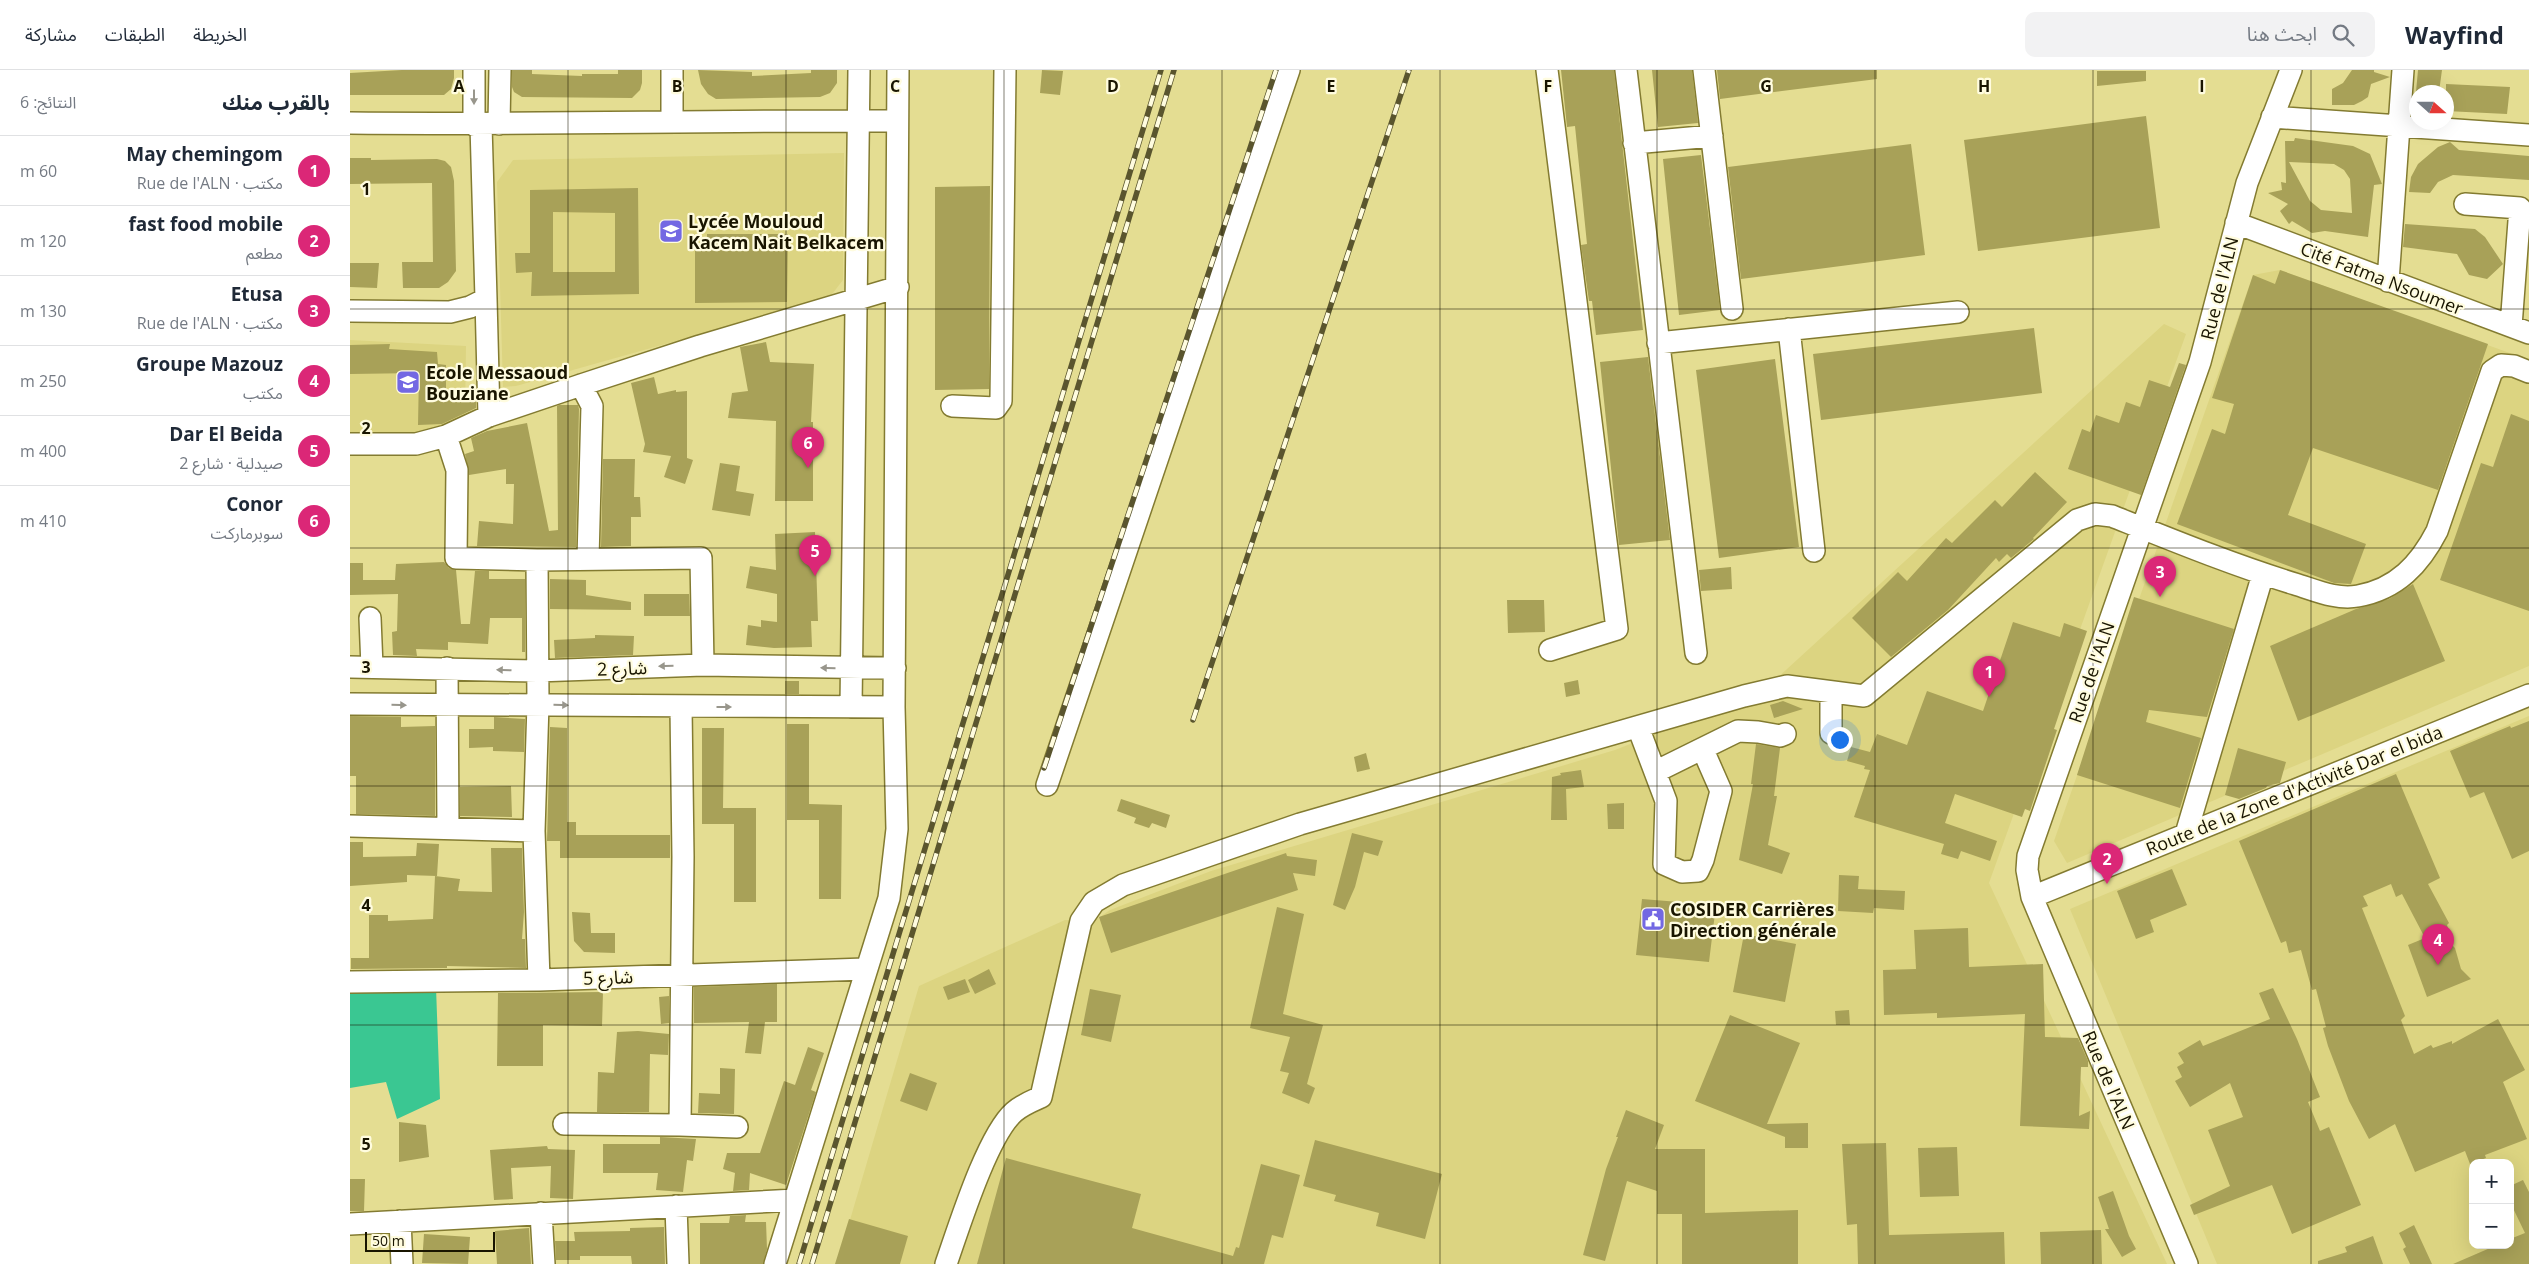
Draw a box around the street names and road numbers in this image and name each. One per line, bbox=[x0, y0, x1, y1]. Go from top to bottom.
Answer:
street label: Rue de l'ALN bbox=[2195, 234, 2243, 342]
street label: Cité Fatma Nsoumer bbox=[2297, 236, 2467, 320]
street label: Rue de l'ALN bbox=[2062, 618, 2120, 726]
street label: شارع 2 bbox=[597, 655, 648, 684]
street label: Route de la Zone d'Activité Dar el bida bbox=[2142, 719, 2446, 861]
street label: شارع 5 bbox=[583, 964, 634, 993]
street label: Rue de l'ALN bbox=[2077, 1027, 2141, 1133]

